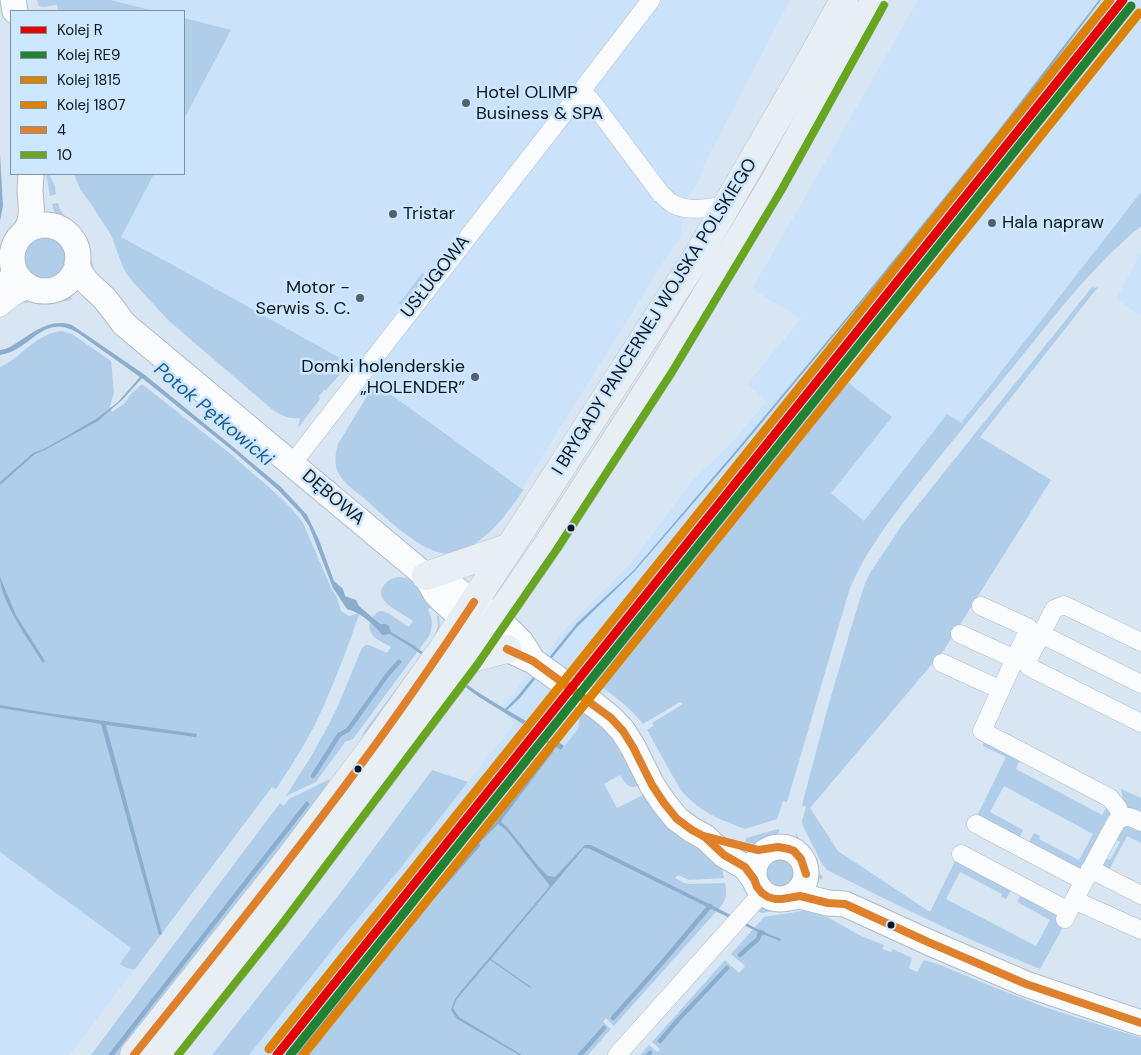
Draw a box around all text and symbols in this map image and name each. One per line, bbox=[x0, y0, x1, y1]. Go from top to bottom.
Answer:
legend bbox=[10, 10, 185, 175]
text: Kolej R bbox=[57, 20, 103, 40]
text: Kolej RE9 bbox=[57, 45, 120, 65]
text: Kolej 1815 bbox=[57, 70, 121, 90]
place label: Hotel OLIMP Business & SPA bbox=[476, 82, 603, 125]
text: Kolej 1807 bbox=[57, 95, 126, 115]
marker: Hotel OLIMP Business & SPA bbox=[460, 97, 472, 109]
text: 4 bbox=[57, 120, 66, 140]
text: 10 bbox=[57, 145, 72, 165]
street label: I BRYGADY PANCERNEJ WOJSKA POLSKIEGO bbox=[548, 155, 762, 479]
place label: Tristar bbox=[403, 203, 455, 225]
marker: Tristar bbox=[387, 208, 399, 220]
place label: Hala napraw bbox=[1002, 212, 1104, 234]
marker: Hala napraw bbox=[986, 217, 998, 229]
street label: USŁUGOWA bbox=[397, 231, 475, 323]
place label: Motor - Serwis S. C. bbox=[256, 277, 350, 320]
marker: Motor - Serwis S. C. bbox=[354, 292, 366, 304]
place label: Domki holenderskie „HOLENDER” bbox=[301, 356, 465, 398]
water label: Potok Pętkowicki bbox=[149, 359, 277, 471]
marker: Domki holenderskie „HOLENDER” bbox=[469, 371, 481, 383]
street label: DĘBOWA bbox=[297, 466, 369, 530]
unlabelled marker bbox=[566, 523, 576, 533]
unlabelled marker bbox=[353, 764, 363, 774]
unlabelled marker bbox=[886, 920, 896, 930]

